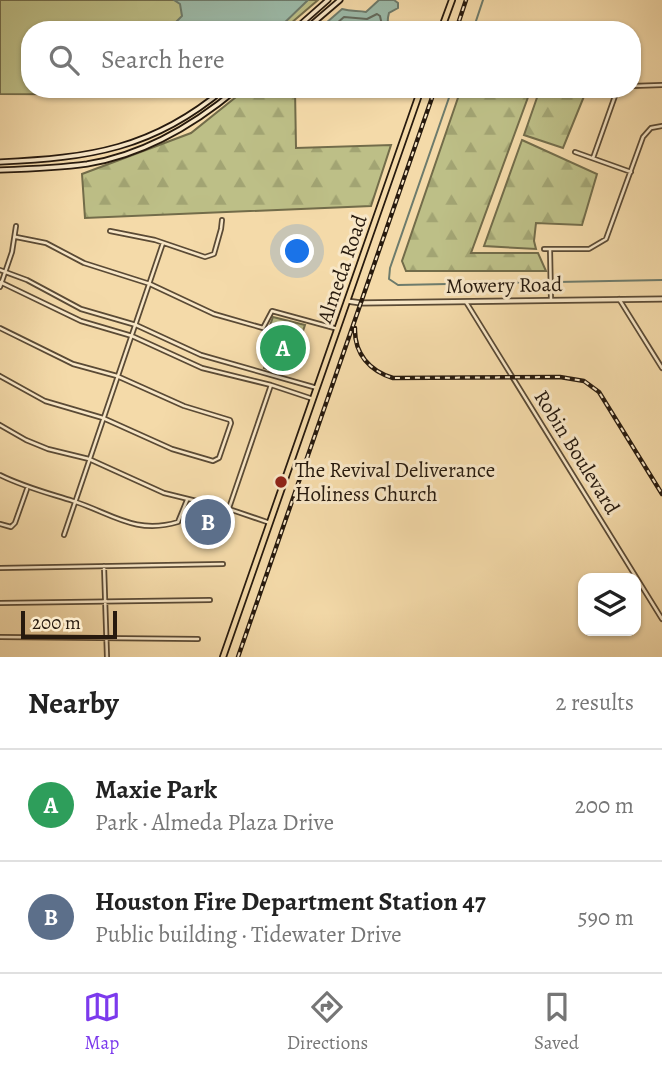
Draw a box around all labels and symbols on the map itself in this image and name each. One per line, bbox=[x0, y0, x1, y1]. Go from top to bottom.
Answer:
street label: Almeda Road bbox=[310, 210, 374, 328]
your location bbox=[280, 234, 314, 268]
street label: Mowery Road bbox=[445, 270, 563, 300]
pin: A bbox=[260, 322, 306, 374]
street label: Robin Boulevard bbox=[528, 385, 627, 520]
place label: The Revival Deliverance Holiness Church bbox=[295, 456, 495, 508]
marker: The Revival Deliverance Holiness Church bbox=[273, 474, 289, 490]
pin: B bbox=[185, 496, 231, 548]
scale bar bbox=[21, 608, 117, 640]

